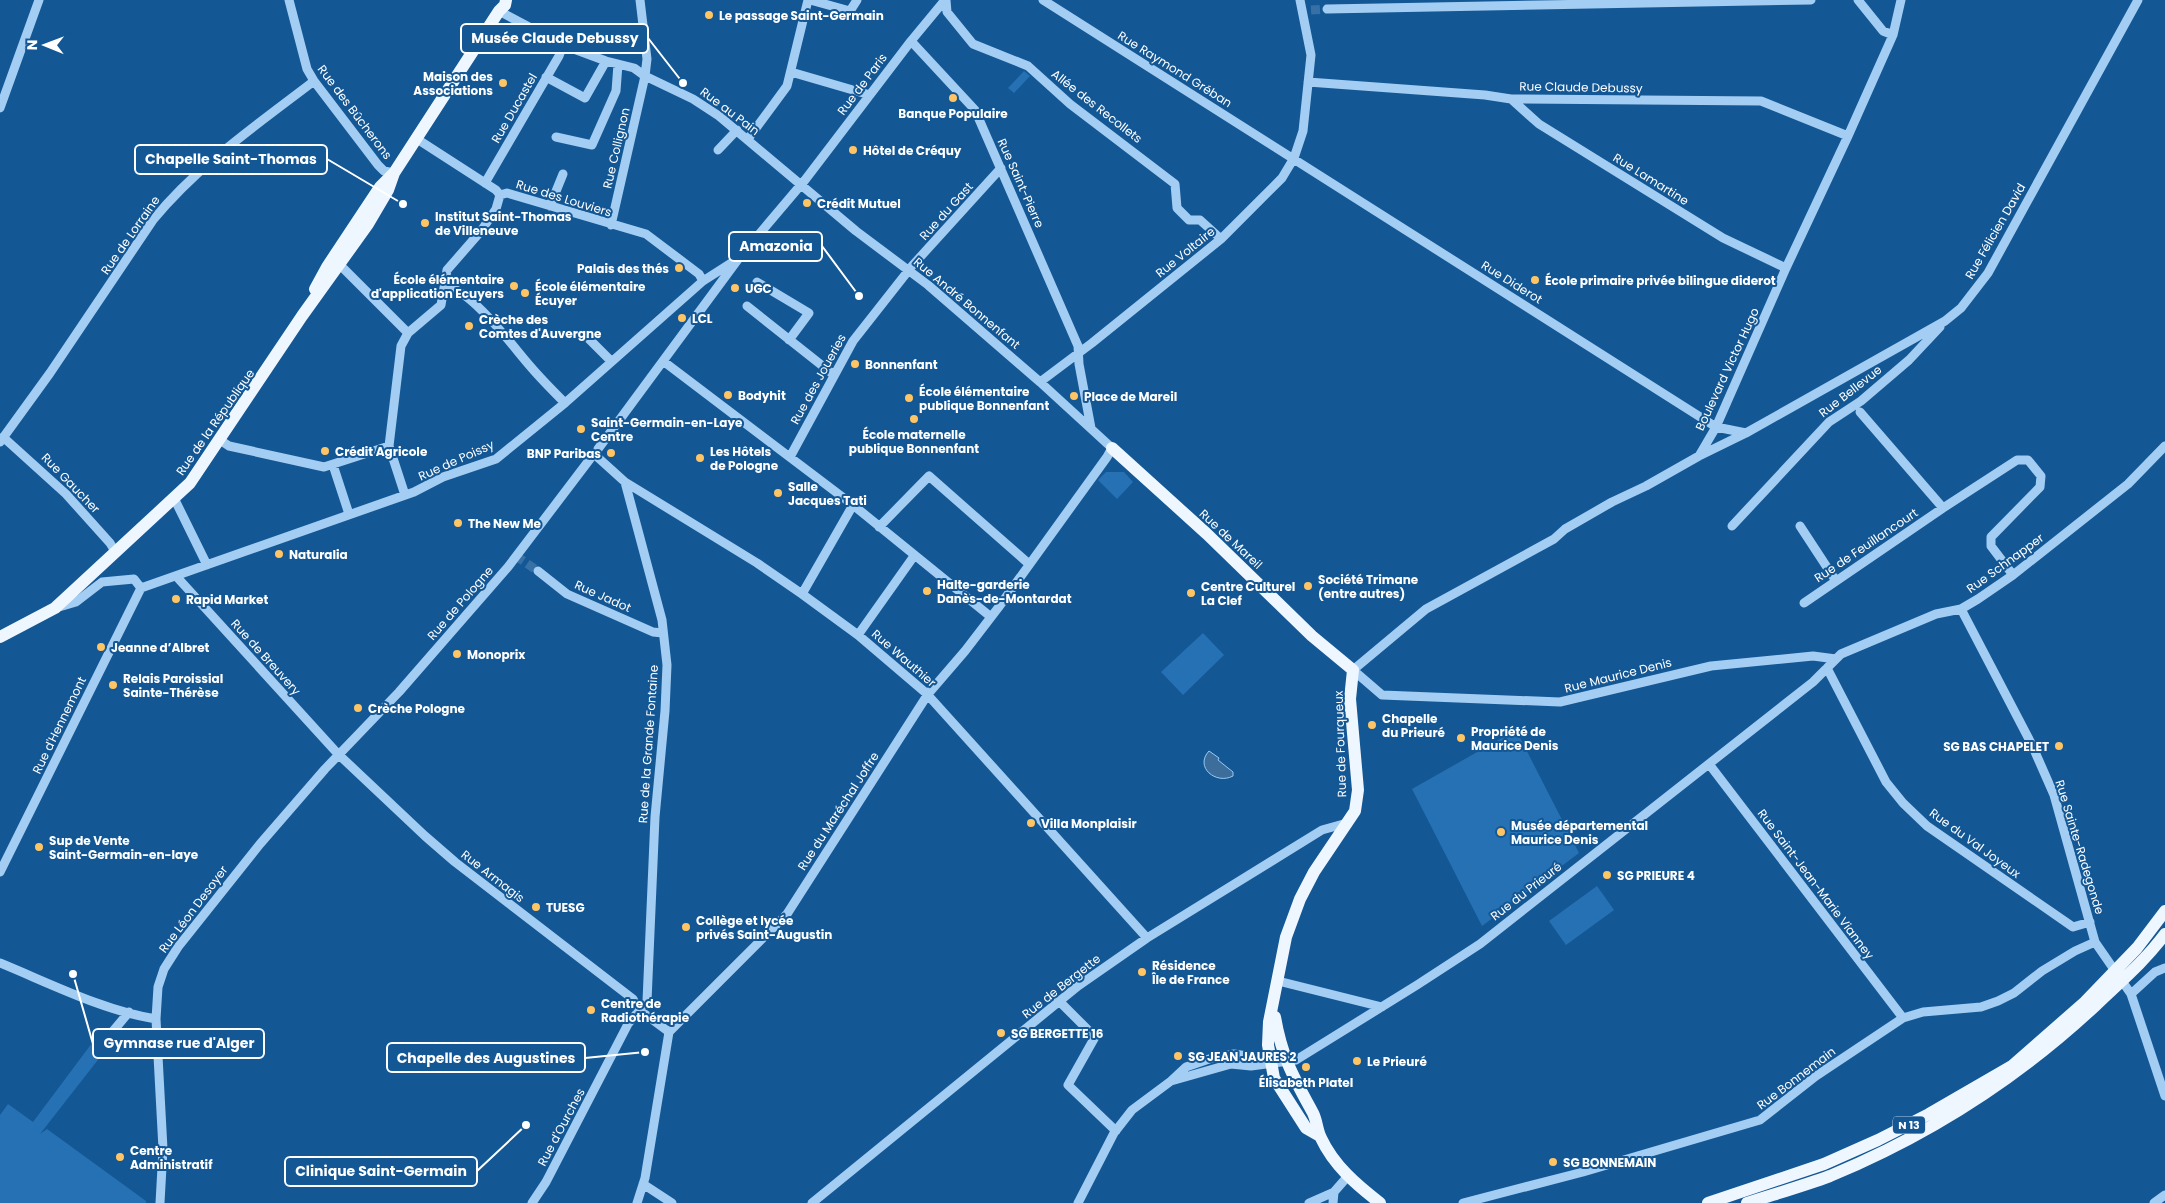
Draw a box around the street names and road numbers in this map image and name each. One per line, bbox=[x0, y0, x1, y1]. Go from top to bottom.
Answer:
street label: Rue Raymond Gréban bbox=[1115, 27, 1235, 111]
street label: Rue de Paris bbox=[833, 50, 891, 118]
street label: Rue des Bûcherons bbox=[314, 61, 396, 163]
street label: Allée des Recollets bbox=[1048, 65, 1146, 147]
street label: Rue Ducastel bbox=[487, 70, 541, 146]
street label: Rue Claude Debussy bbox=[1519, 77, 1643, 97]
street label: Rue au Pain bbox=[697, 83, 763, 139]
street label: Rue Collignon bbox=[598, 106, 634, 190]
street label: Rue Saint-Pierre bbox=[994, 136, 1048, 230]
street label: Rue Lamartine bbox=[1610, 149, 1692, 209]
street label: Rue des Louviers bbox=[514, 175, 614, 221]
street label: Rue du Gast bbox=[915, 178, 977, 244]
street label: Rue Félicien David bbox=[1961, 180, 2029, 282]
street label: Rue de Lorraine bbox=[97, 192, 163, 278]
street label: Rue Voltaire bbox=[1152, 223, 1218, 281]
street label: Rue André Bonnenfant bbox=[910, 253, 1024, 353]
street label: Rue Diderot bbox=[1478, 256, 1546, 308]
street label: Boulevard Victor Hugo bbox=[1691, 305, 1763, 433]
street label: Rue des Joueries bbox=[786, 331, 850, 427]
street label: Rue Bellevue bbox=[1815, 361, 1885, 421]
street label: Rue de la République bbox=[172, 365, 258, 479]
street label: Rue de Poissy bbox=[415, 436, 497, 484]
street label: Rue Gaucher bbox=[38, 449, 104, 517]
street label: Rue de Feuillancourt bbox=[1811, 504, 1921, 586]
street label: Rue de Mareil bbox=[1196, 505, 1266, 573]
street label: Rue Schnapper bbox=[1963, 529, 2047, 597]
street label: Rue de Pologne bbox=[423, 562, 497, 644]
street label: Rue Jadot bbox=[572, 576, 634, 616]
street label: Rue de Breuvery bbox=[227, 615, 305, 699]
street label: Rue Wauthier bbox=[868, 625, 940, 691]
street label: Rue Maurice Denis bbox=[1563, 653, 1673, 697]
street label: Rue de la Grande Fontaine bbox=[634, 664, 662, 824]
street label: Rue d'Hennemont bbox=[28, 674, 90, 776]
street label: Rue de Fourqueux bbox=[1330, 690, 1350, 798]
street label: Rue du Maréchal Joffre bbox=[793, 748, 883, 874]
street label: Rue Sainte-Radegonde bbox=[2051, 778, 2109, 916]
street label: Rue du Val Joyeux bbox=[1926, 804, 2024, 882]
street label: Rue Saint-Jean-Marie Vianney bbox=[1754, 805, 1878, 963]
street label: Rue Armagis bbox=[458, 846, 528, 906]
street label: Rue du Prieuré bbox=[1487, 858, 1565, 924]
street label: Rue Léon Desoyer bbox=[155, 861, 232, 956]
street label: Rue de Bergette bbox=[1018, 950, 1104, 1022]
street label: Rue Bonnemain bbox=[1753, 1043, 1839, 1113]
street label: Rue d'Ourches bbox=[533, 1085, 589, 1169]
road number: N 13 bbox=[1893, 1116, 1925, 1134]

